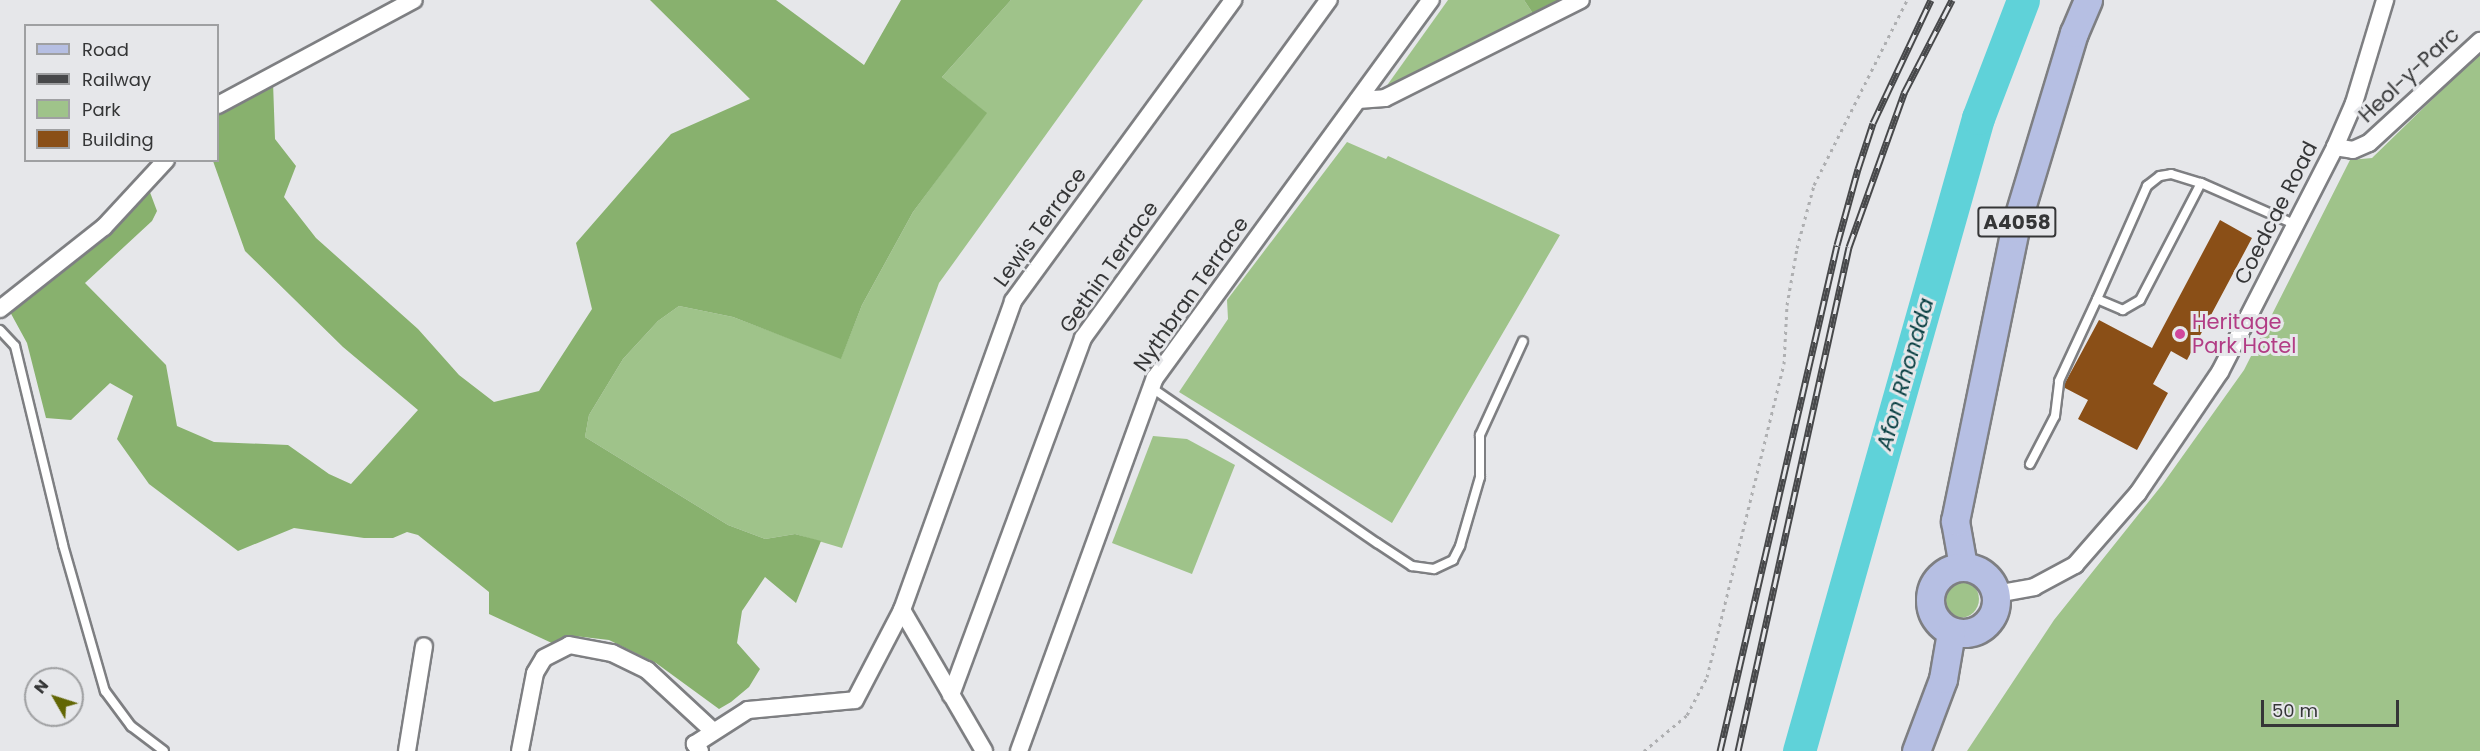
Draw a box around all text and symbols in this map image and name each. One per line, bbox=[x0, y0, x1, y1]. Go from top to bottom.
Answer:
street label: Heol-y-Parc bbox=[2354, 22, 2464, 128]
legend bbox=[24, 24, 219, 162]
text: Road bbox=[82, 37, 129, 62]
text: Railway bbox=[82, 67, 151, 92]
text: Park bbox=[82, 97, 121, 122]
text: Building bbox=[82, 127, 154, 152]
street label: Coedcae Road bbox=[2229, 137, 2323, 289]
street label: Lewis Terrace bbox=[988, 163, 1092, 291]
street label: Gethin Terrace bbox=[1054, 196, 1164, 338]
road number: A4058 bbox=[1976, 205, 2058, 239]
street label: Nythbran Terrace bbox=[1128, 212, 1254, 376]
water label: Afon Rhondda bbox=[1871, 295, 1939, 453]
place label: Heritage Park Hotel bbox=[2192, 309, 2296, 359]
marker: Heritage Park Hotel bbox=[2173, 327, 2187, 341]
north arrow bbox=[24, 667, 84, 727]
text: N bbox=[28, 675, 54, 699]
scale bar bbox=[2264, 688, 2402, 726]
text: 50 m bbox=[2272, 698, 2318, 723]

